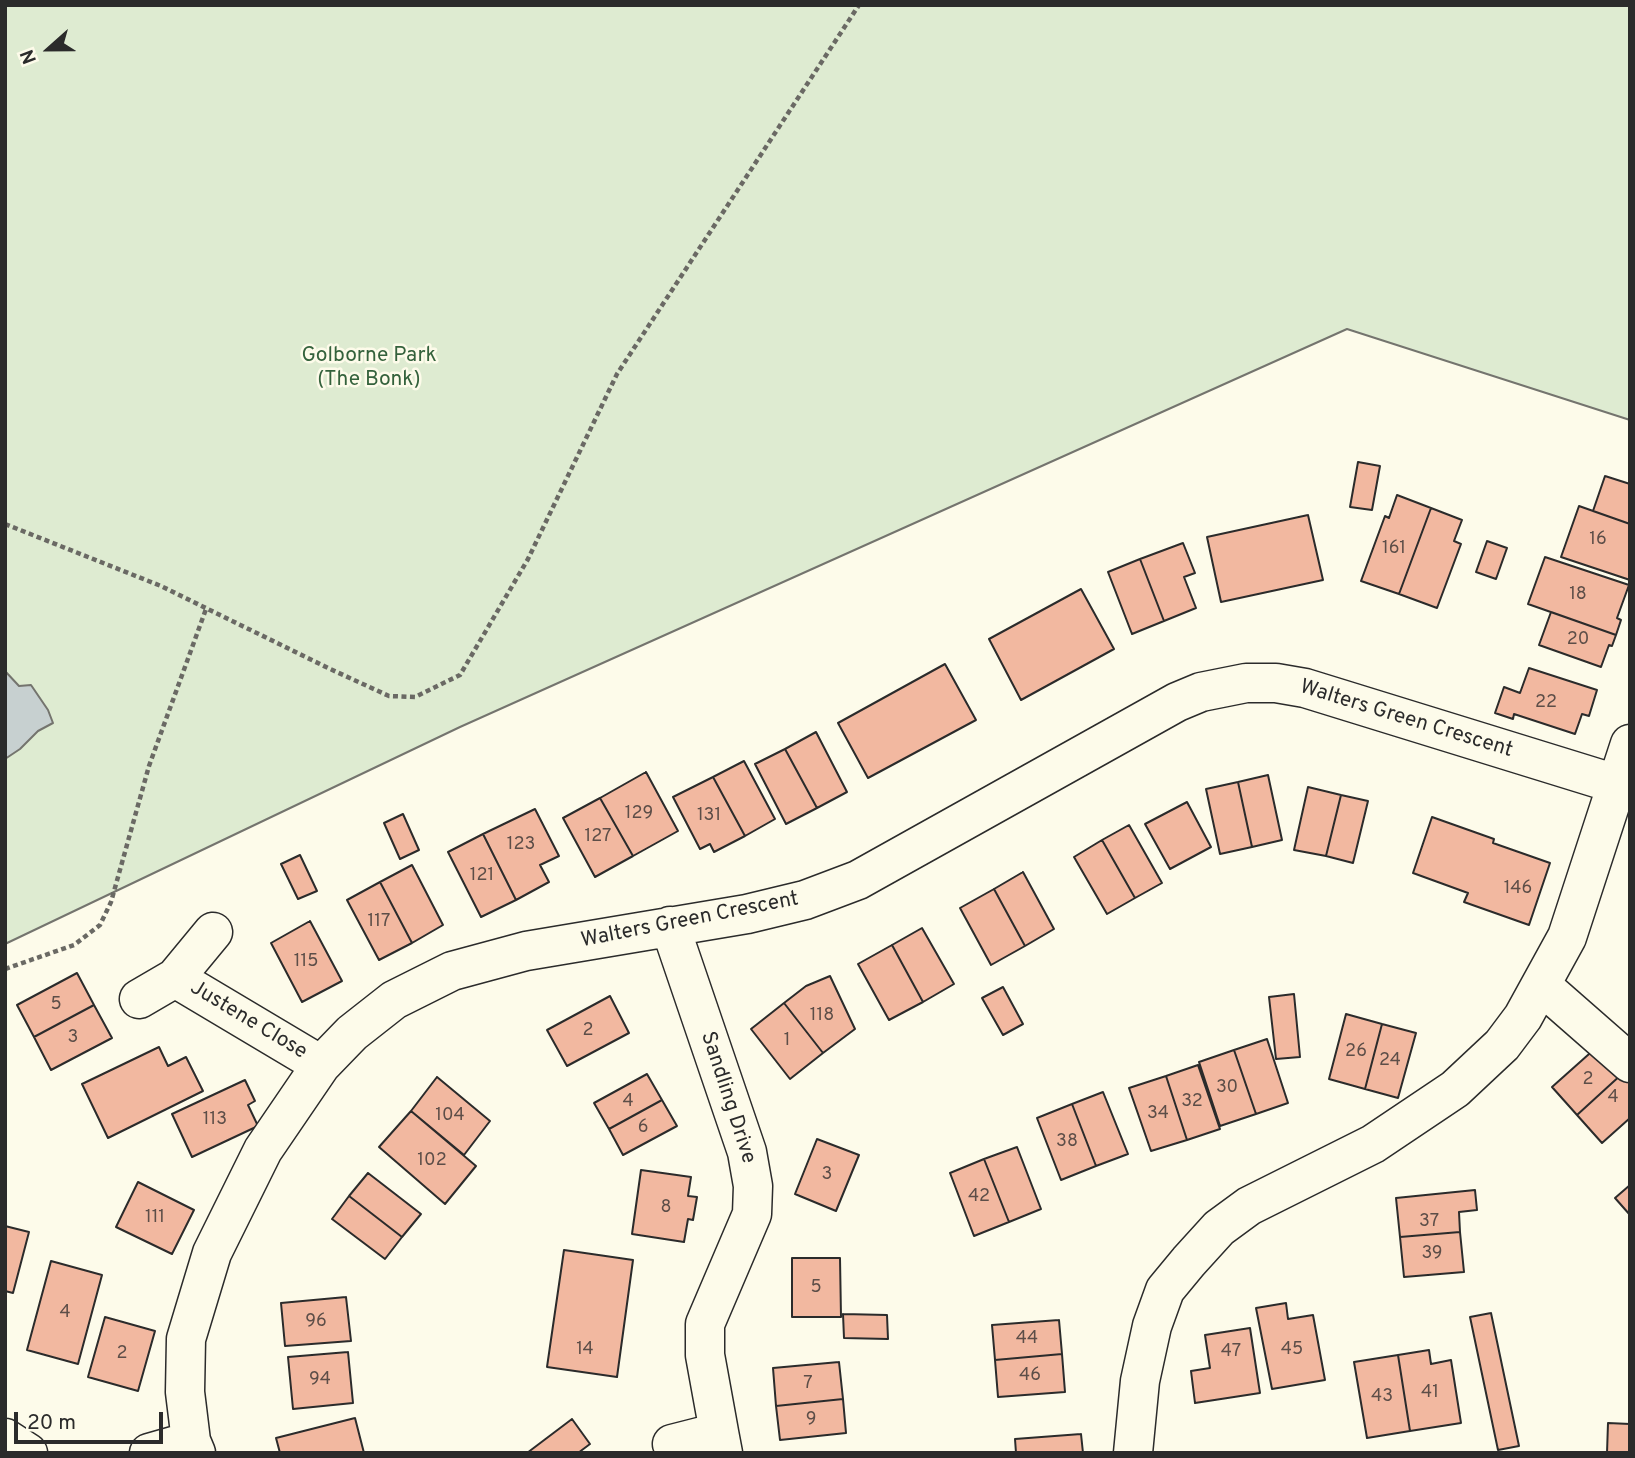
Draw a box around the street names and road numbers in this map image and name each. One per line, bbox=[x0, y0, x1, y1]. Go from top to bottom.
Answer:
street label: Walters Green Crescent bbox=[1297, 676, 1515, 764]
street label: Walters Green Crescent bbox=[579, 888, 801, 954]
street label: Justene Close bbox=[185, 976, 311, 1066]
street label: Sandling Drive bbox=[694, 1029, 760, 1167]

